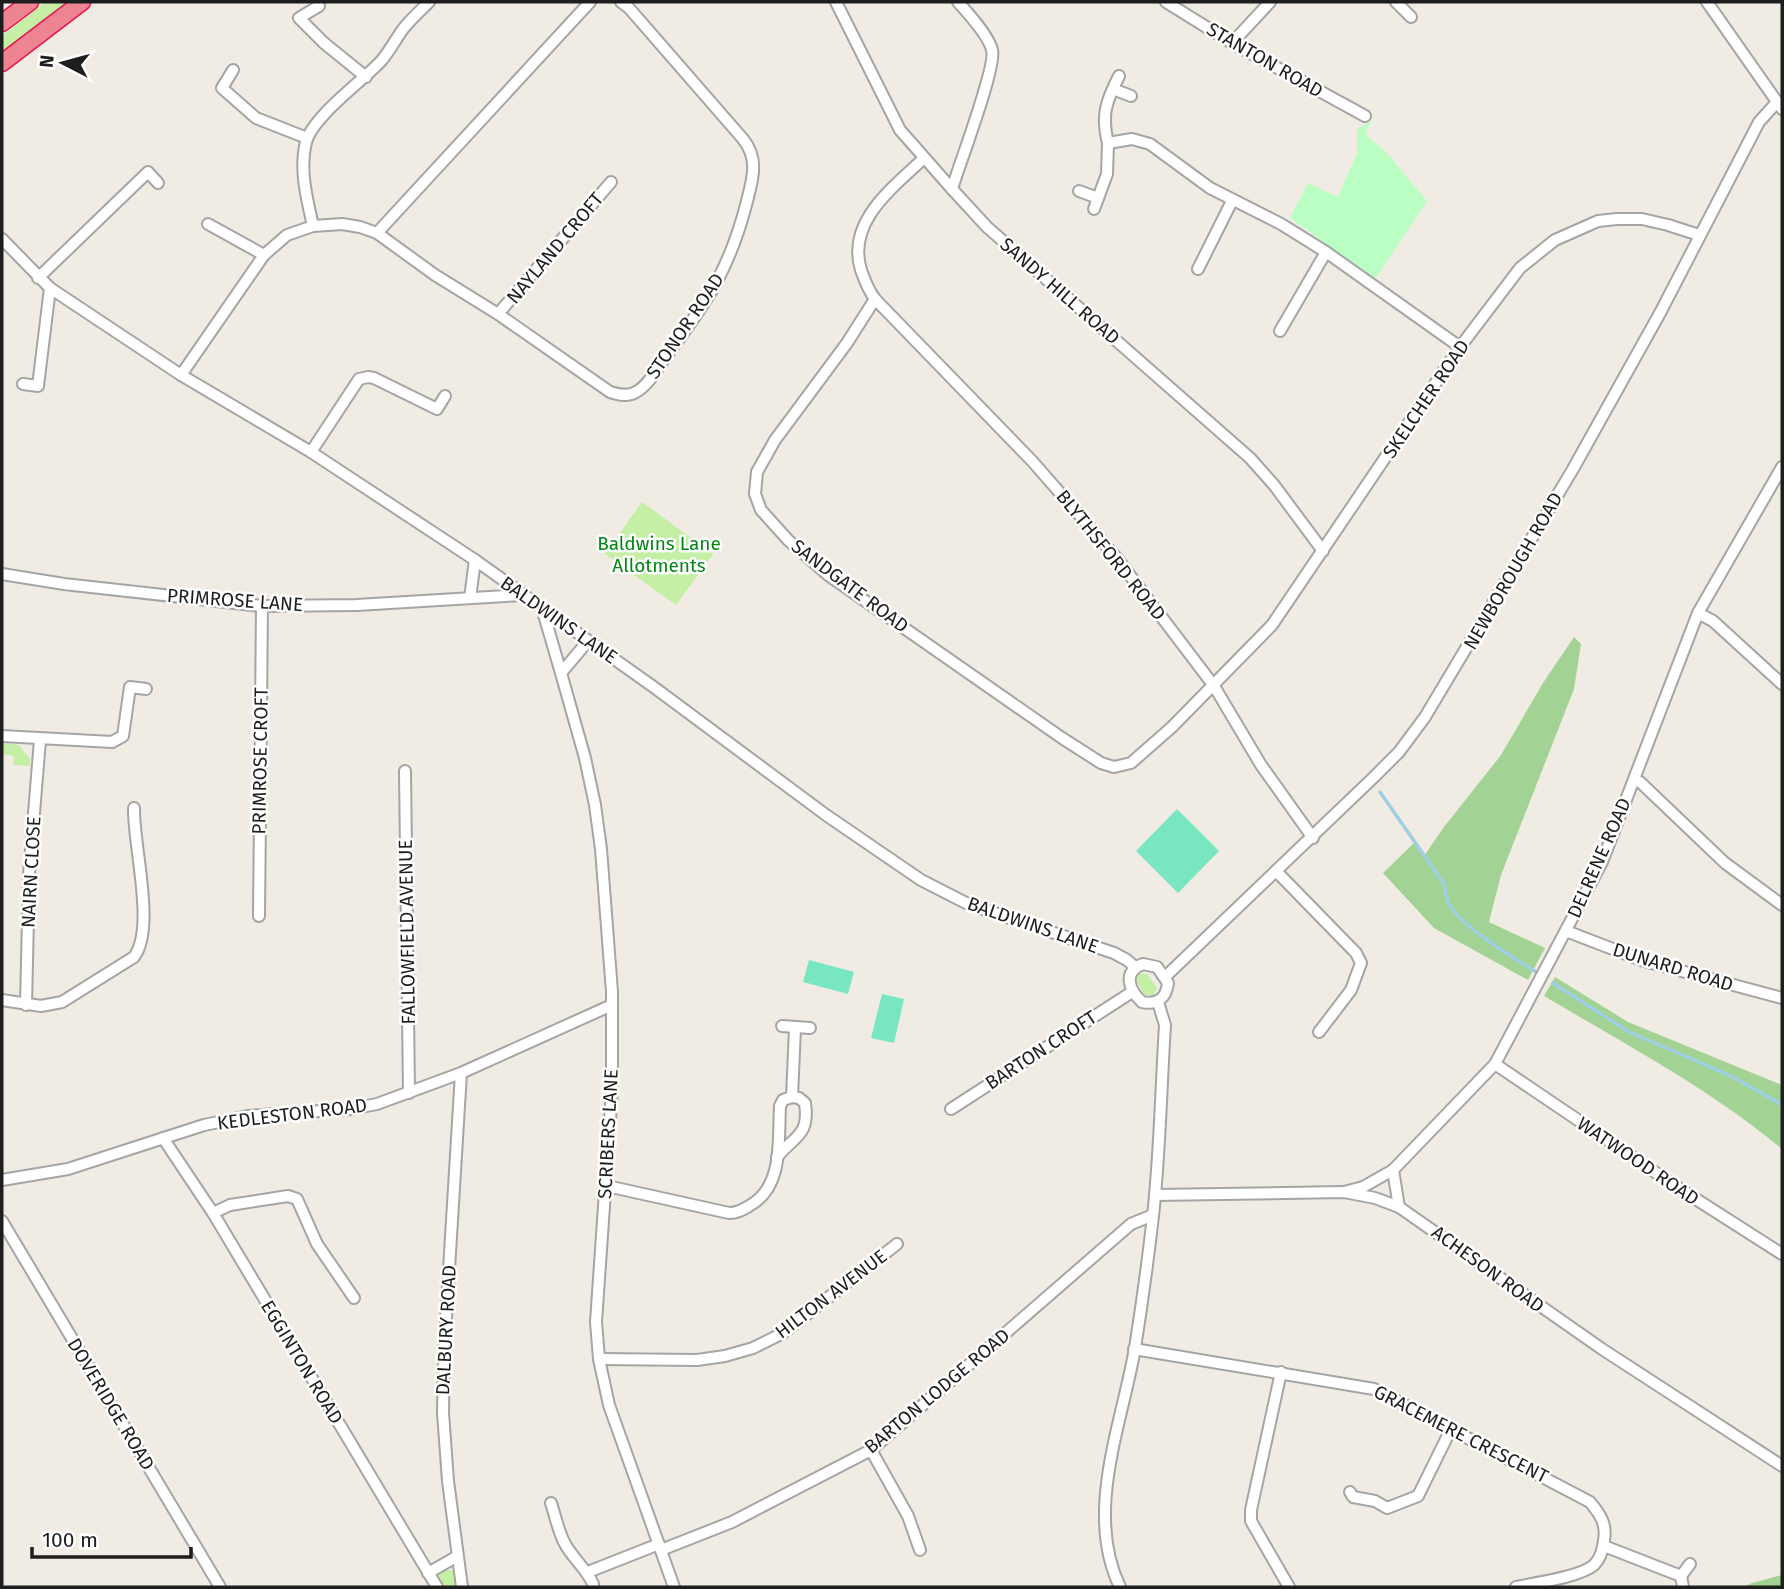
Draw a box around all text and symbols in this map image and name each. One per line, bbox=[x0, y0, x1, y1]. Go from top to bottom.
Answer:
street label: STANTON ROAD bbox=[1203, 17, 1327, 103]
north arrow bbox=[28, 28, 98, 98]
text: N bbox=[34, 54, 59, 69]
street label: NAYLAND CROFT bbox=[502, 188, 608, 308]
street label: SANDY HILL ROAD bbox=[995, 233, 1125, 349]
street label: STONOR ROAD bbox=[641, 269, 729, 383]
street label: SKELCHER ROAD bbox=[1378, 335, 1474, 463]
street label: BLYTHSFORD ROAD bbox=[1051, 485, 1171, 625]
street label: NEWBOROUGH ROAD bbox=[1459, 488, 1567, 654]
park label: Baldwins Lane Allotments bbox=[597, 532, 721, 577]
street label: SANDGATE ROAD bbox=[787, 534, 913, 638]
street label: BALDWINS LANE bbox=[496, 571, 622, 669]
street label: PRIMROSE LANE bbox=[166, 584, 304, 616]
street label: PRIMROSE CROFT bbox=[247, 687, 273, 835]
street label: DELRENE ROAD bbox=[1562, 794, 1636, 922]
street label: NAIRN CLOSE bbox=[17, 816, 45, 928]
street label: FALLOWFIELD AVENUE bbox=[394, 839, 420, 1025]
street label: BALDWINS LANE bbox=[964, 892, 1102, 958]
street label: DUNARD ROAD bbox=[1610, 938, 1736, 996]
street label: BARTON CROFT bbox=[981, 1005, 1101, 1095]
street label: SCRIBERS LANE bbox=[593, 1068, 623, 1200]
street label: KEDLESTON ROAD bbox=[216, 1093, 368, 1135]
street label: WATWOOD ROAD bbox=[1573, 1112, 1703, 1210]
street label: ACHESON ROAD bbox=[1427, 1221, 1549, 1317]
street label: HILTON AVENUE bbox=[771, 1245, 891, 1343]
street label: DALBURY ROAD bbox=[431, 1264, 461, 1396]
street label: EGGINTON ROAD bbox=[256, 1296, 348, 1428]
street label: BARTON LODGE ROAD bbox=[860, 1324, 1014, 1458]
street label: DOVERIDGE ROAD bbox=[63, 1334, 159, 1474]
street label: GRACEMERE CRESCENT bbox=[1370, 1380, 1552, 1488]
scale bar bbox=[32, 1516, 191, 1560]
text: 100 m bbox=[42, 1527, 98, 1553]

